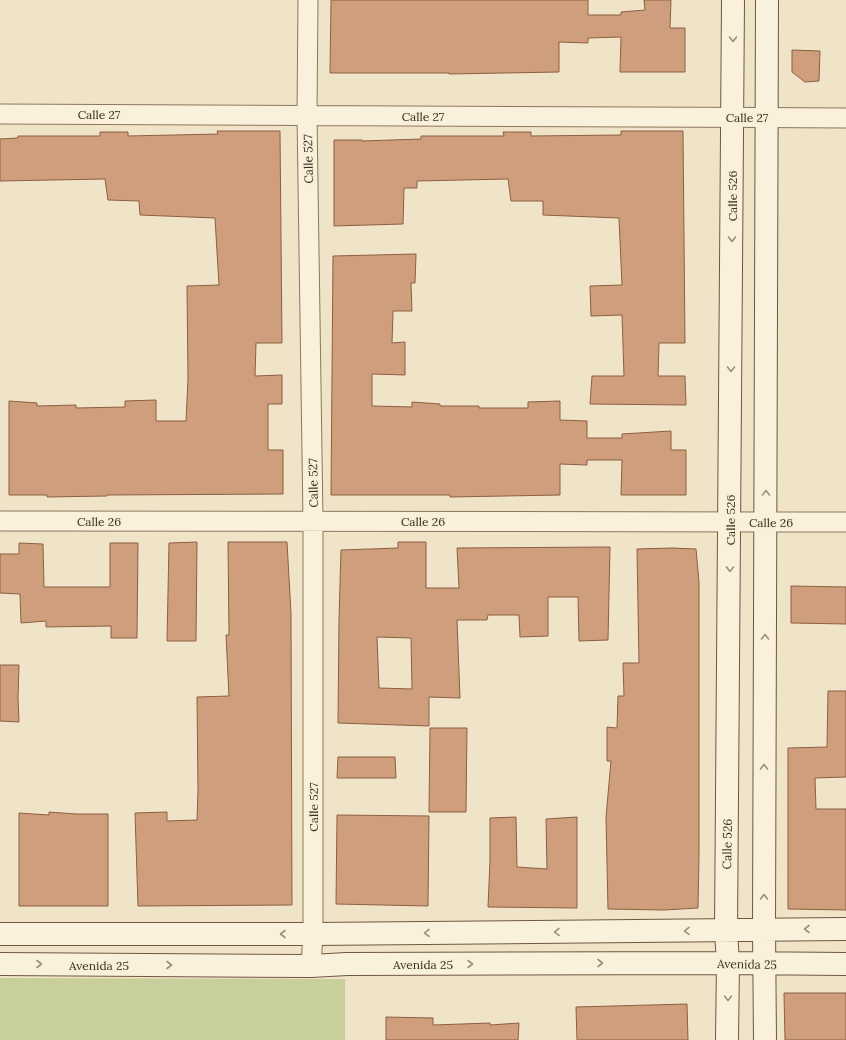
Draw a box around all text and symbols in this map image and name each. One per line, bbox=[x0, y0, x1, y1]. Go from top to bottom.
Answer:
one-way arrow bbox=[729, 36, 737, 42]
street label: Calle 27 bbox=[78, 107, 121, 122]
street label: Calle 27 bbox=[402, 109, 445, 124]
street label: Calle 27 bbox=[726, 110, 769, 125]
street label: Calle 527 bbox=[300, 134, 316, 184]
street label: Calle 526 bbox=[725, 171, 740, 221]
one-way arrow bbox=[728, 236, 736, 242]
one-way arrow bbox=[727, 366, 735, 372]
street label: Calle 527 bbox=[305, 458, 321, 508]
one-way arrow bbox=[762, 490, 770, 496]
street label: Calle 526 bbox=[723, 495, 738, 545]
street label: Calle 26 bbox=[77, 514, 121, 529]
street label: Calle 26 bbox=[401, 514, 445, 529]
street label: Calle 26 bbox=[749, 515, 793, 530]
one-way arrow bbox=[725, 566, 734, 572]
one-way arrow bbox=[761, 634, 769, 640]
one-way arrow bbox=[760, 764, 769, 770]
street label: Calle 527 bbox=[306, 782, 321, 832]
street label: Calle 526 bbox=[719, 818, 735, 869]
one-way arrow bbox=[760, 894, 768, 900]
one-way arrow bbox=[804, 925, 810, 933]
one-way arrow bbox=[684, 927, 690, 935]
one-way arrow bbox=[554, 928, 560, 936]
one-way arrow bbox=[424, 929, 430, 937]
one-way arrow bbox=[280, 930, 286, 938]
street label: Avenida 25 bbox=[716, 956, 777, 972]
street label: Avenida 25 bbox=[392, 957, 453, 972]
street label: Avenida 25 bbox=[68, 958, 129, 973]
one-way arrow bbox=[597, 959, 603, 968]
one-way arrow bbox=[36, 960, 42, 968]
one-way arrow bbox=[467, 960, 473, 968]
one-way arrow bbox=[166, 961, 172, 969]
one-way arrow bbox=[724, 995, 732, 1001]

